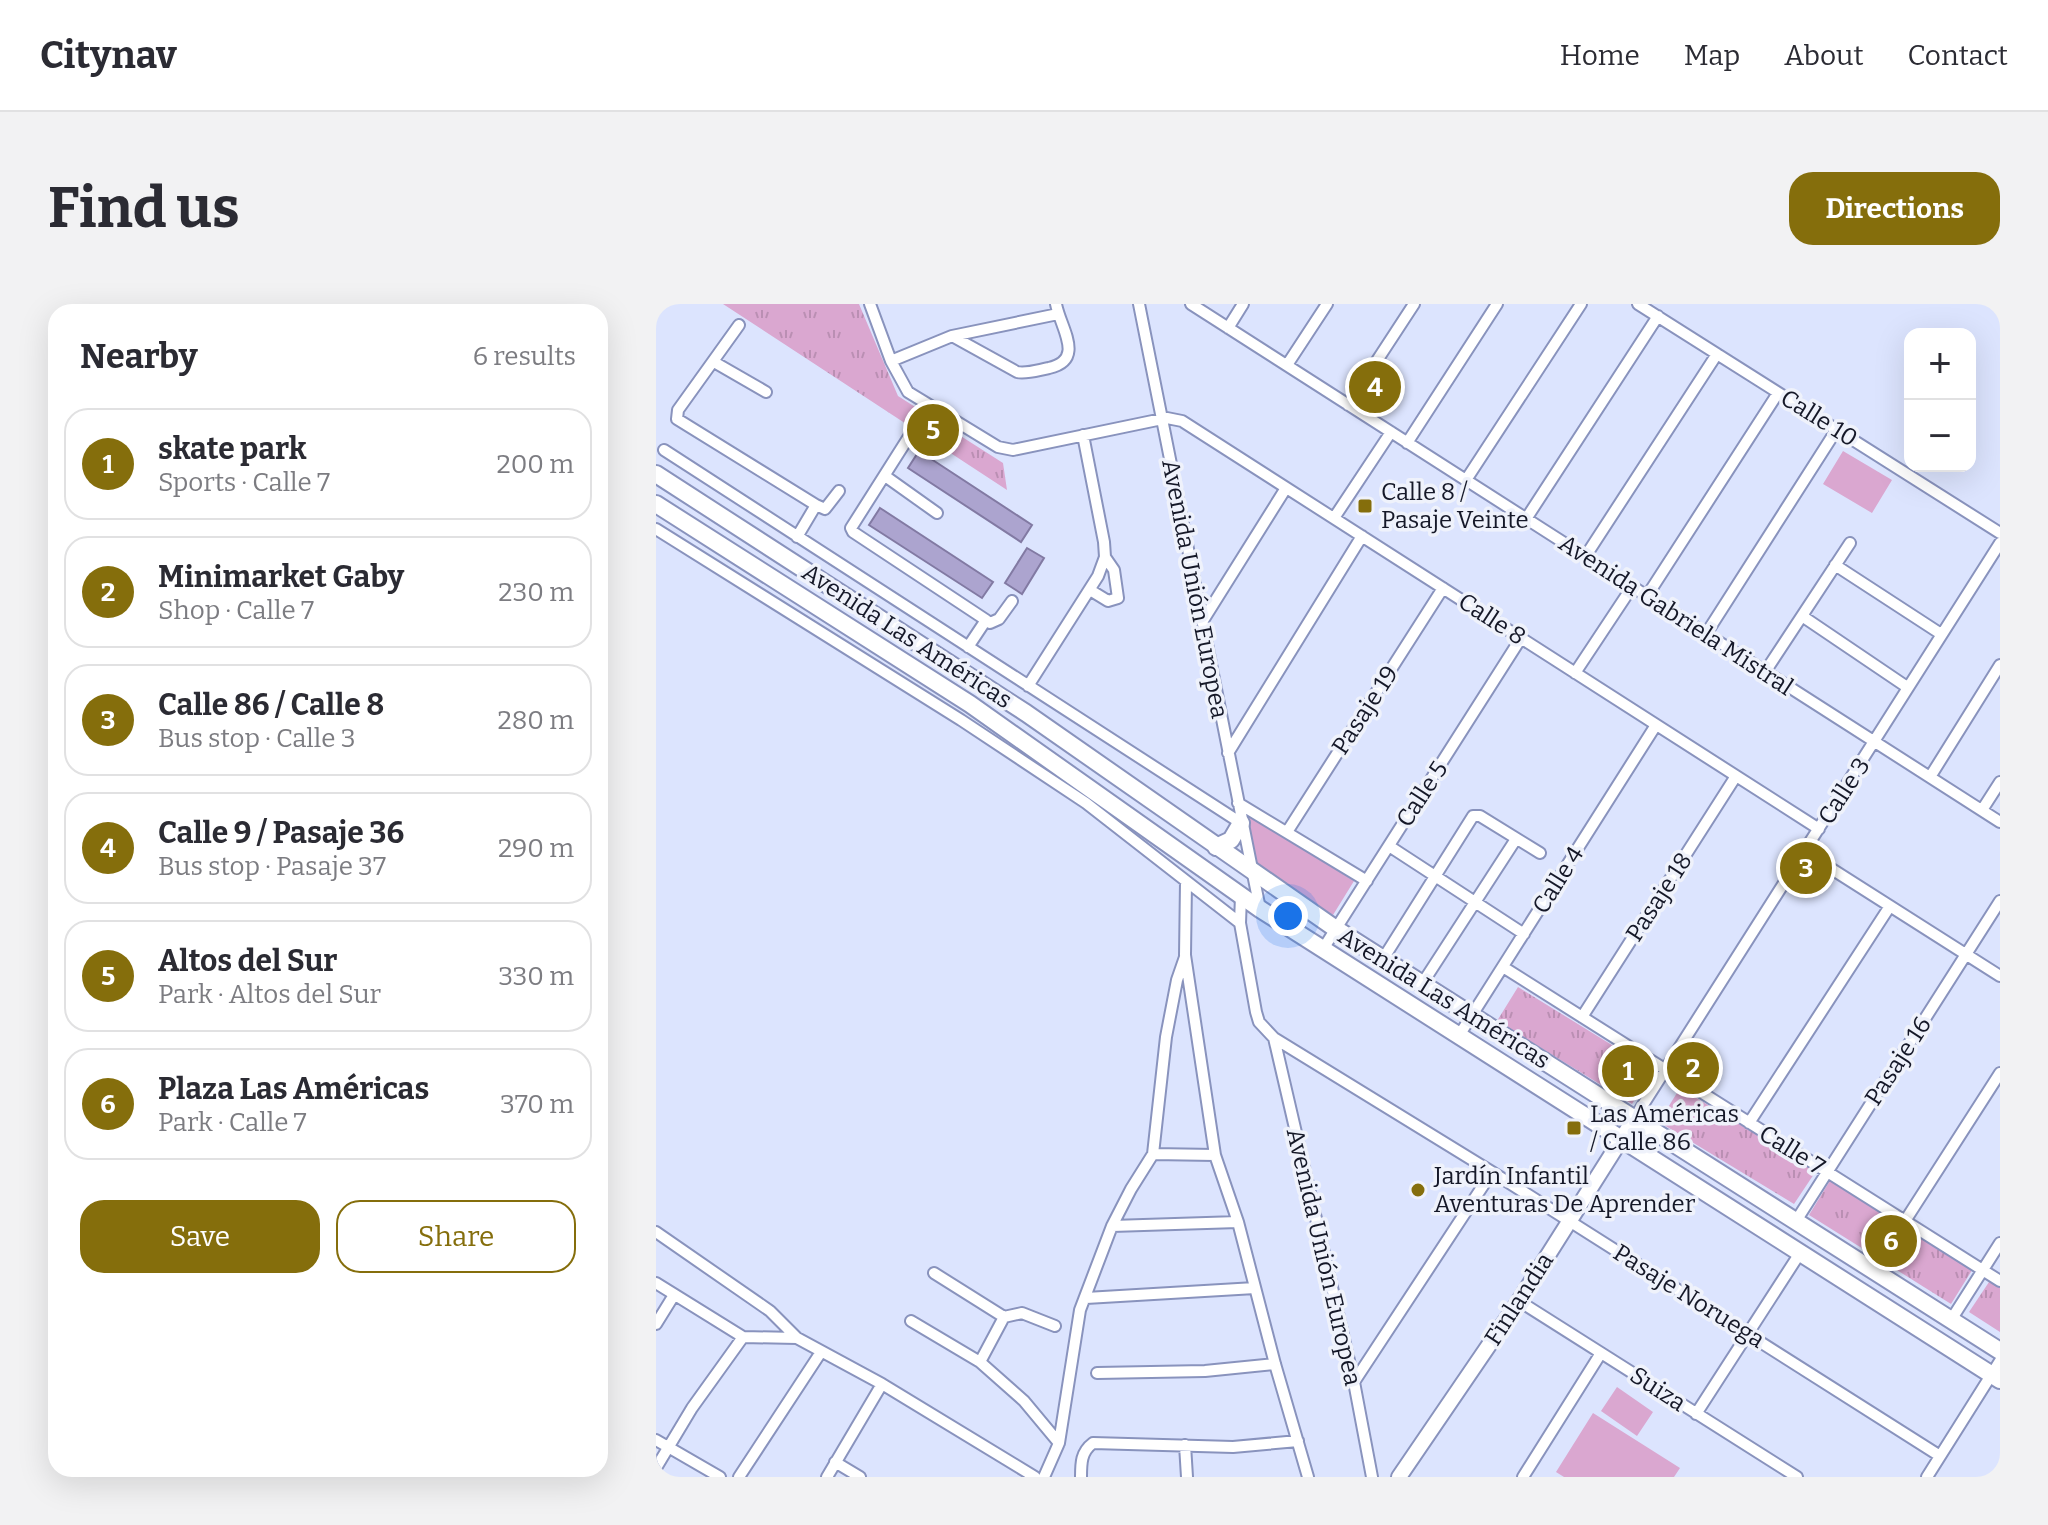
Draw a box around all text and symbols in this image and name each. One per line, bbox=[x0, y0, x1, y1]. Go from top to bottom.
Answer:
text: Citynav bbox=[40, 32, 177, 78]
text: Home bbox=[1560, 39, 1640, 72]
text: Map bbox=[1684, 39, 1740, 72]
text: About bbox=[1784, 39, 1864, 72]
text: Contact bbox=[1908, 39, 2008, 72]
button: Directions bbox=[1789, 172, 2000, 245]
text: Find us bbox=[48, 175, 240, 242]
map controls bbox=[1904, 328, 1976, 472]
button: + bbox=[1904, 328, 1976, 400]
text: Nearby bbox=[80, 336, 198, 377]
text: 6 results bbox=[473, 341, 576, 372]
pin: 4 bbox=[1349, 357, 1401, 417]
street label: Calle 10 bbox=[1776, 384, 1862, 452]
pin: 5 bbox=[907, 400, 959, 460]
button: − bbox=[1904, 400, 1976, 472]
text: skate park bbox=[158, 431, 307, 467]
text: 1 bbox=[102, 449, 114, 480]
text: 200 m bbox=[497, 449, 574, 480]
street label: Avenida Unión Europea bbox=[1156, 457, 1234, 721]
text: Sports · Calle 7 bbox=[158, 467, 330, 498]
place label: Calle 8 / Pasaje Veinte bbox=[1381, 478, 1529, 534]
marker: Calle 8 / Pasaje Veinte bbox=[1356, 497, 1374, 515]
street label: Avenida Gabriela Mistral bbox=[1554, 529, 1798, 701]
street label: Avenida Las Américas bbox=[797, 558, 1017, 714]
text: Minimarket Gaby bbox=[158, 559, 404, 595]
text: 2 bbox=[101, 577, 115, 608]
text: 230 m bbox=[498, 577, 574, 608]
street label: Calle 8 bbox=[1453, 587, 1531, 651]
text: Shop · Calle 7 bbox=[158, 595, 314, 626]
street label: Pasaje 19 bbox=[1326, 661, 1404, 759]
text: Calle 86 / Calle 8 bbox=[158, 687, 384, 723]
text: 3 bbox=[101, 705, 115, 736]
text: 280 m bbox=[498, 705, 574, 736]
text: Bus stop · Calle 3 bbox=[158, 723, 356, 754]
street label: Calle 3 bbox=[1812, 753, 1876, 829]
street label: Calle 5 bbox=[1390, 756, 1454, 832]
text: Calle 9 / Pasaje 36 bbox=[158, 815, 404, 851]
text: 4 bbox=[100, 833, 116, 864]
text: 290 m bbox=[498, 833, 574, 864]
pin: 3 bbox=[1780, 838, 1832, 898]
street label: Calle 4 bbox=[1527, 841, 1589, 919]
street label: Pasaje 18 bbox=[1620, 847, 1698, 947]
text: Bus stop · Pasaje 37 bbox=[158, 851, 386, 882]
your location bbox=[1268, 896, 1308, 936]
street label: Avenida Las Américas bbox=[1333, 921, 1555, 1075]
text: Altos del Sur bbox=[158, 943, 337, 979]
text: 5 bbox=[101, 961, 115, 992]
text: 330 m bbox=[498, 961, 574, 992]
text: Park · Altos del Sur bbox=[158, 979, 381, 1010]
street label: Pasaje 16 bbox=[1859, 1012, 1937, 1110]
pin: 2 bbox=[1667, 1038, 1719, 1098]
pin: 1 bbox=[1602, 1041, 1654, 1101]
text: Plaza Las Américas bbox=[158, 1071, 429, 1107]
text: 6 bbox=[100, 1089, 116, 1120]
text: 370 m bbox=[500, 1089, 574, 1120]
place label: Las Américas / Calle 86 bbox=[1590, 1100, 1739, 1156]
text: Park · Calle 7 bbox=[158, 1107, 307, 1138]
marker: Las Américas / Calle 86 bbox=[1565, 1119, 1583, 1137]
street label: Calle 7 bbox=[1754, 1119, 1830, 1181]
street label: Avenida Unión Europea bbox=[1281, 1126, 1367, 1388]
place label: Jardín Infantil Aventuras De Aprender bbox=[1433, 1162, 1696, 1218]
marker: Jardín Infantil Aventuras De Aprender bbox=[1409, 1181, 1427, 1199]
button: Save bbox=[80, 1200, 320, 1273]
button: Share bbox=[336, 1200, 576, 1273]
pin: 6 bbox=[1865, 1211, 1917, 1271]
street label: Pasaje Noruega bbox=[1608, 1238, 1770, 1354]
street label: Finlandia bbox=[1479, 1248, 1559, 1350]
street label: Suiza bbox=[1625, 1361, 1691, 1417]

